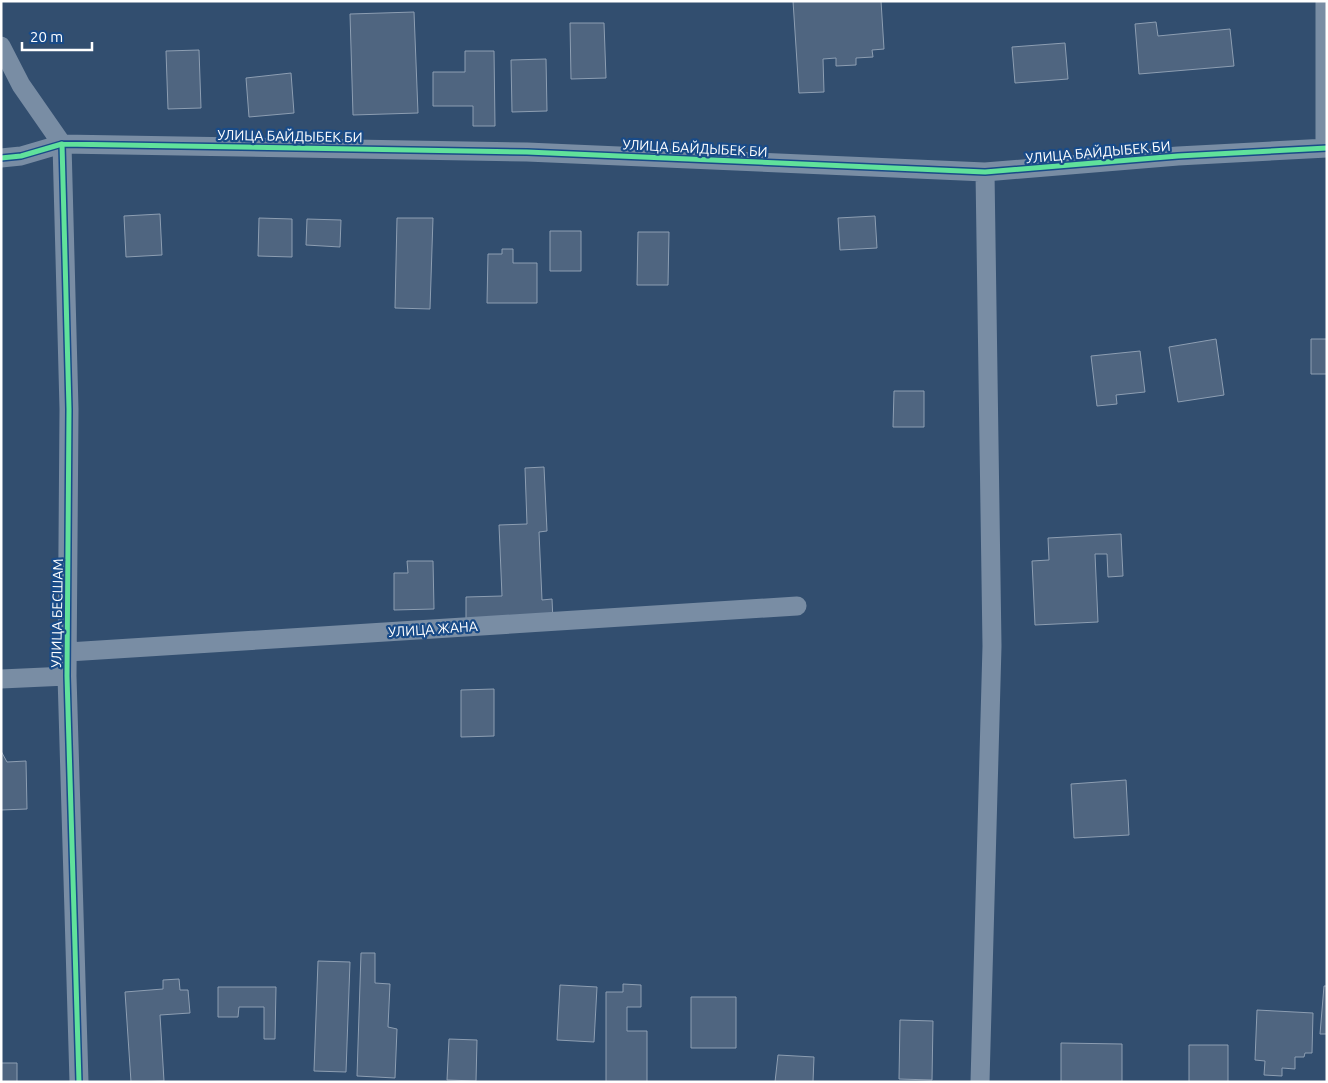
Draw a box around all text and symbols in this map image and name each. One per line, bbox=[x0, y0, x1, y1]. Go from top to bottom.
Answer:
scale bar bbox=[22, 20, 92, 52]
text: 20 m bbox=[30, 28, 63, 45]
street label: УЛИЦА БАЙДЫБЕК БИ bbox=[217, 126, 363, 145]
street label: УЛИЦА БАЙДЫБЕК БИ bbox=[622, 135, 768, 160]
street label: УЛИЦА БАЙДЫБЕК БИ bbox=[1025, 137, 1171, 166]
street label: УЛИЦА БЕСШАМ bbox=[48, 558, 66, 668]
street label: УЛИЦА ЖАНА bbox=[388, 618, 478, 640]

